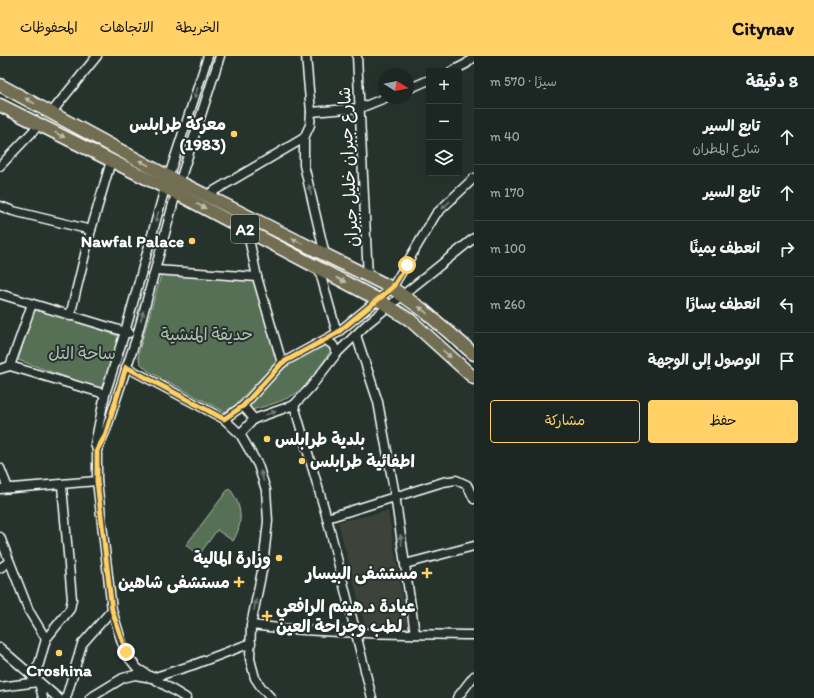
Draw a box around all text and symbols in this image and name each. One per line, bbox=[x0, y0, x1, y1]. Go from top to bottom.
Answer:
text: Citynav bbox=[732, 17, 794, 40]
text: المحفوظات bbox=[20, 19, 78, 36]
text: الاتجاهات bbox=[100, 19, 154, 36]
text: الخريطة bbox=[176, 19, 219, 36]
north arrow bbox=[378, 68, 414, 104]
map controls bbox=[426, 68, 462, 176]
button: + bbox=[426, 68, 462, 104]
text: 8 دقيقة bbox=[746, 71, 798, 91]
text: سيرًا · 570 m bbox=[490, 74, 557, 89]
street label: شارع جبران خليل جبران bbox=[334, 86, 364, 248]
one-way arrow bbox=[193, 87, 199, 99]
one-way arrow bbox=[24, 98, 36, 104]
button: − bbox=[426, 104, 462, 140]
place label: معركة طرابلس (1983) bbox=[129, 114, 226, 155]
text: تابع السير bbox=[703, 117, 760, 135]
icon: ahead bbox=[776, 126, 798, 148]
marker: معركة طرابلس (1983) bbox=[229, 129, 239, 139]
text: 40 m bbox=[490, 129, 520, 144]
one-way arrow bbox=[54, 132, 66, 138]
button: layers bbox=[426, 140, 462, 176]
text: شارع المطران bbox=[693, 141, 760, 156]
one-way arrow bbox=[138, 160, 150, 167]
icon: ahead bbox=[776, 182, 798, 204]
text: تابع السير bbox=[703, 183, 760, 201]
one-way arrow bbox=[306, 184, 312, 196]
text: 170 m bbox=[490, 185, 524, 200]
one-way arrow bbox=[441, 200, 451, 210]
one-way arrow bbox=[195, 203, 207, 209]
one-way arrow bbox=[154, 211, 160, 223]
road number: A2 bbox=[231, 215, 259, 243]
place label: Nawfal Palace bbox=[81, 231, 184, 251]
marker: Nawfal Palace bbox=[187, 236, 197, 246]
one-way arrow bbox=[291, 238, 303, 244]
icon: right bbox=[776, 238, 798, 260]
text: انعطف يمينًا bbox=[690, 239, 760, 257]
text: 100 m bbox=[490, 241, 526, 256]
route start bbox=[398, 256, 416, 274]
one-way arrow bbox=[335, 277, 347, 283]
icon: left bbox=[776, 294, 798, 316]
text: انعطف يسارًا bbox=[686, 295, 760, 313]
text: 260 m bbox=[490, 297, 526, 312]
one-way arrow bbox=[418, 306, 428, 315]
one-way arrow bbox=[139, 310, 145, 322]
park label: حديقة المنشية bbox=[161, 324, 253, 344]
park label: ساحة التل bbox=[48, 343, 116, 363]
one-way arrow bbox=[442, 349, 452, 358]
icon: arrive bbox=[776, 350, 798, 372]
text: الوصول إلى الوجهة bbox=[648, 351, 760, 369]
button: مشاركة bbox=[490, 400, 640, 443]
button: حفظ bbox=[648, 400, 798, 443]
one-way arrow bbox=[265, 410, 277, 416]
place label: بلدية طرابلس bbox=[275, 429, 365, 450]
marker: بلدية طرابلس bbox=[262, 434, 272, 444]
place label: اطفائية طرابلس bbox=[310, 451, 415, 472]
marker: اطفائية طرابلس bbox=[297, 456, 307, 466]
one-way arrow bbox=[259, 470, 265, 482]
one-way arrow bbox=[398, 534, 404, 546]
place label: وزارة المالية bbox=[193, 548, 271, 569]
marker: وزارة المالية bbox=[274, 553, 284, 563]
place label: مستشفی البيسار bbox=[304, 563, 418, 585]
marker: مستشفی البيسار bbox=[421, 567, 433, 579]
place label: مستشفى شاهين bbox=[118, 572, 230, 594]
marker: مستشفى شاهين bbox=[233, 576, 245, 588]
place label: عيادة د.هيثم الرافعي لطب وجراحة العين bbox=[276, 596, 415, 637]
one-way arrow bbox=[253, 599, 259, 611]
marker: عيادة د.هيثم الرافعي لطب وجراحة العين bbox=[261, 610, 273, 622]
route end bbox=[117, 643, 135, 661]
marker: Croshina bbox=[54, 648, 64, 658]
place label: Croshina bbox=[26, 660, 92, 680]

